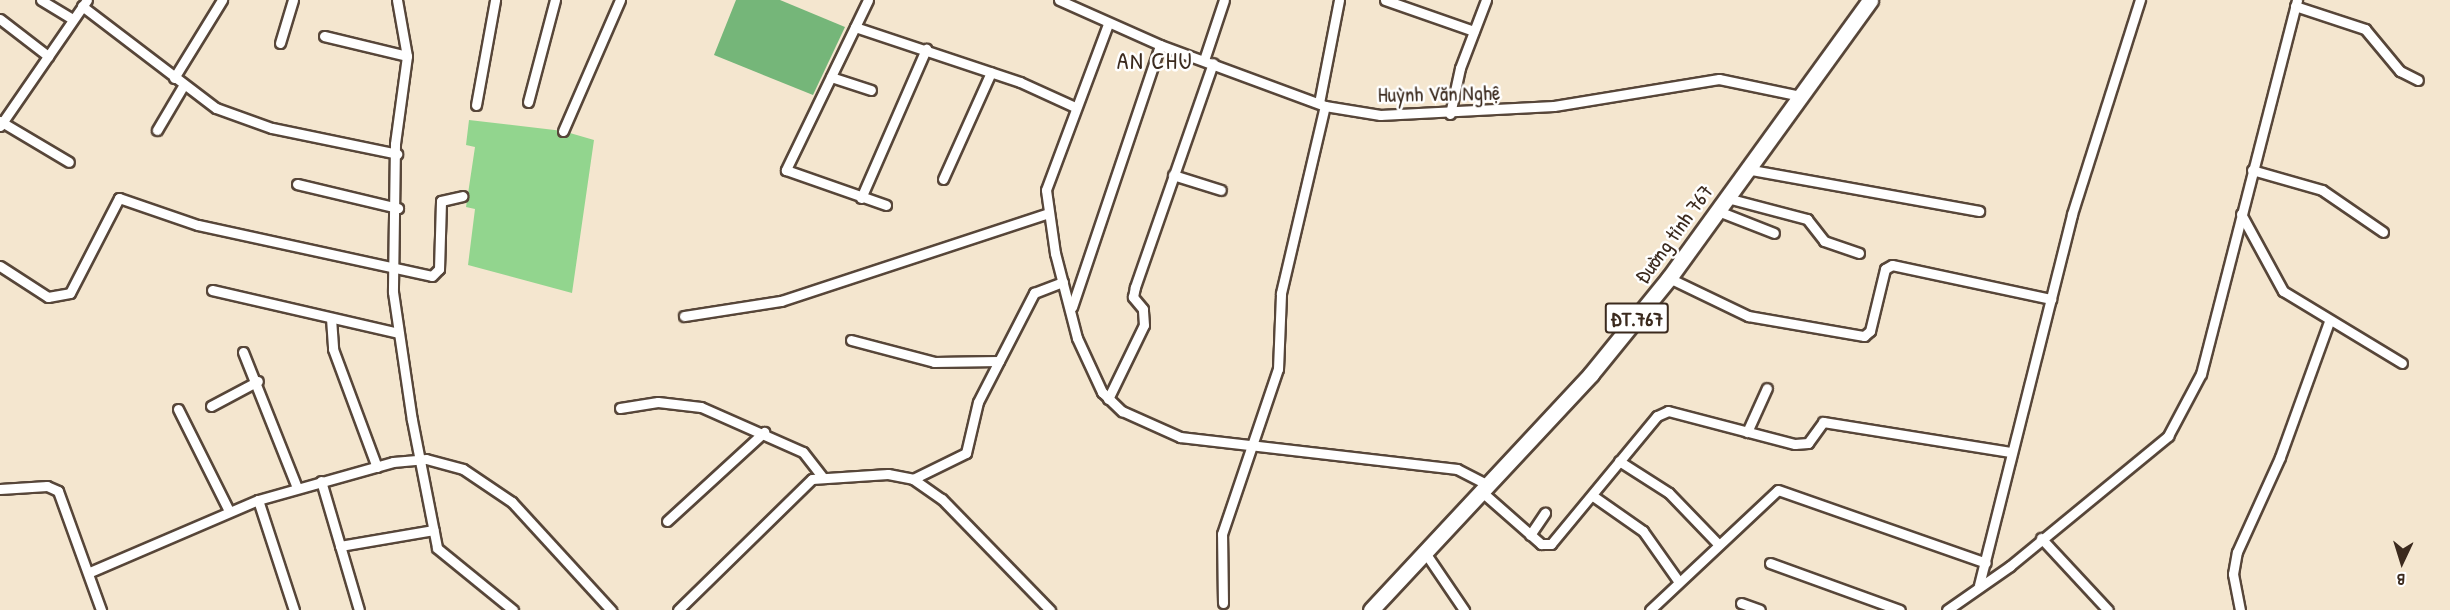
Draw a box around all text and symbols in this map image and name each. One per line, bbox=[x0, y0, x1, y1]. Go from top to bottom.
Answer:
district label: AN CHU bbox=[1117, 47, 1193, 75]
street label: Huỳnh Văn Nghệ bbox=[1378, 80, 1500, 108]
street label: Đường tỉnh 767 bbox=[1630, 180, 1718, 288]
road number: ĐT.767 bbox=[1604, 301, 1670, 335]
north arrow bbox=[2372, 532, 2432, 592]
text: B bbox=[2396, 569, 2406, 591]

